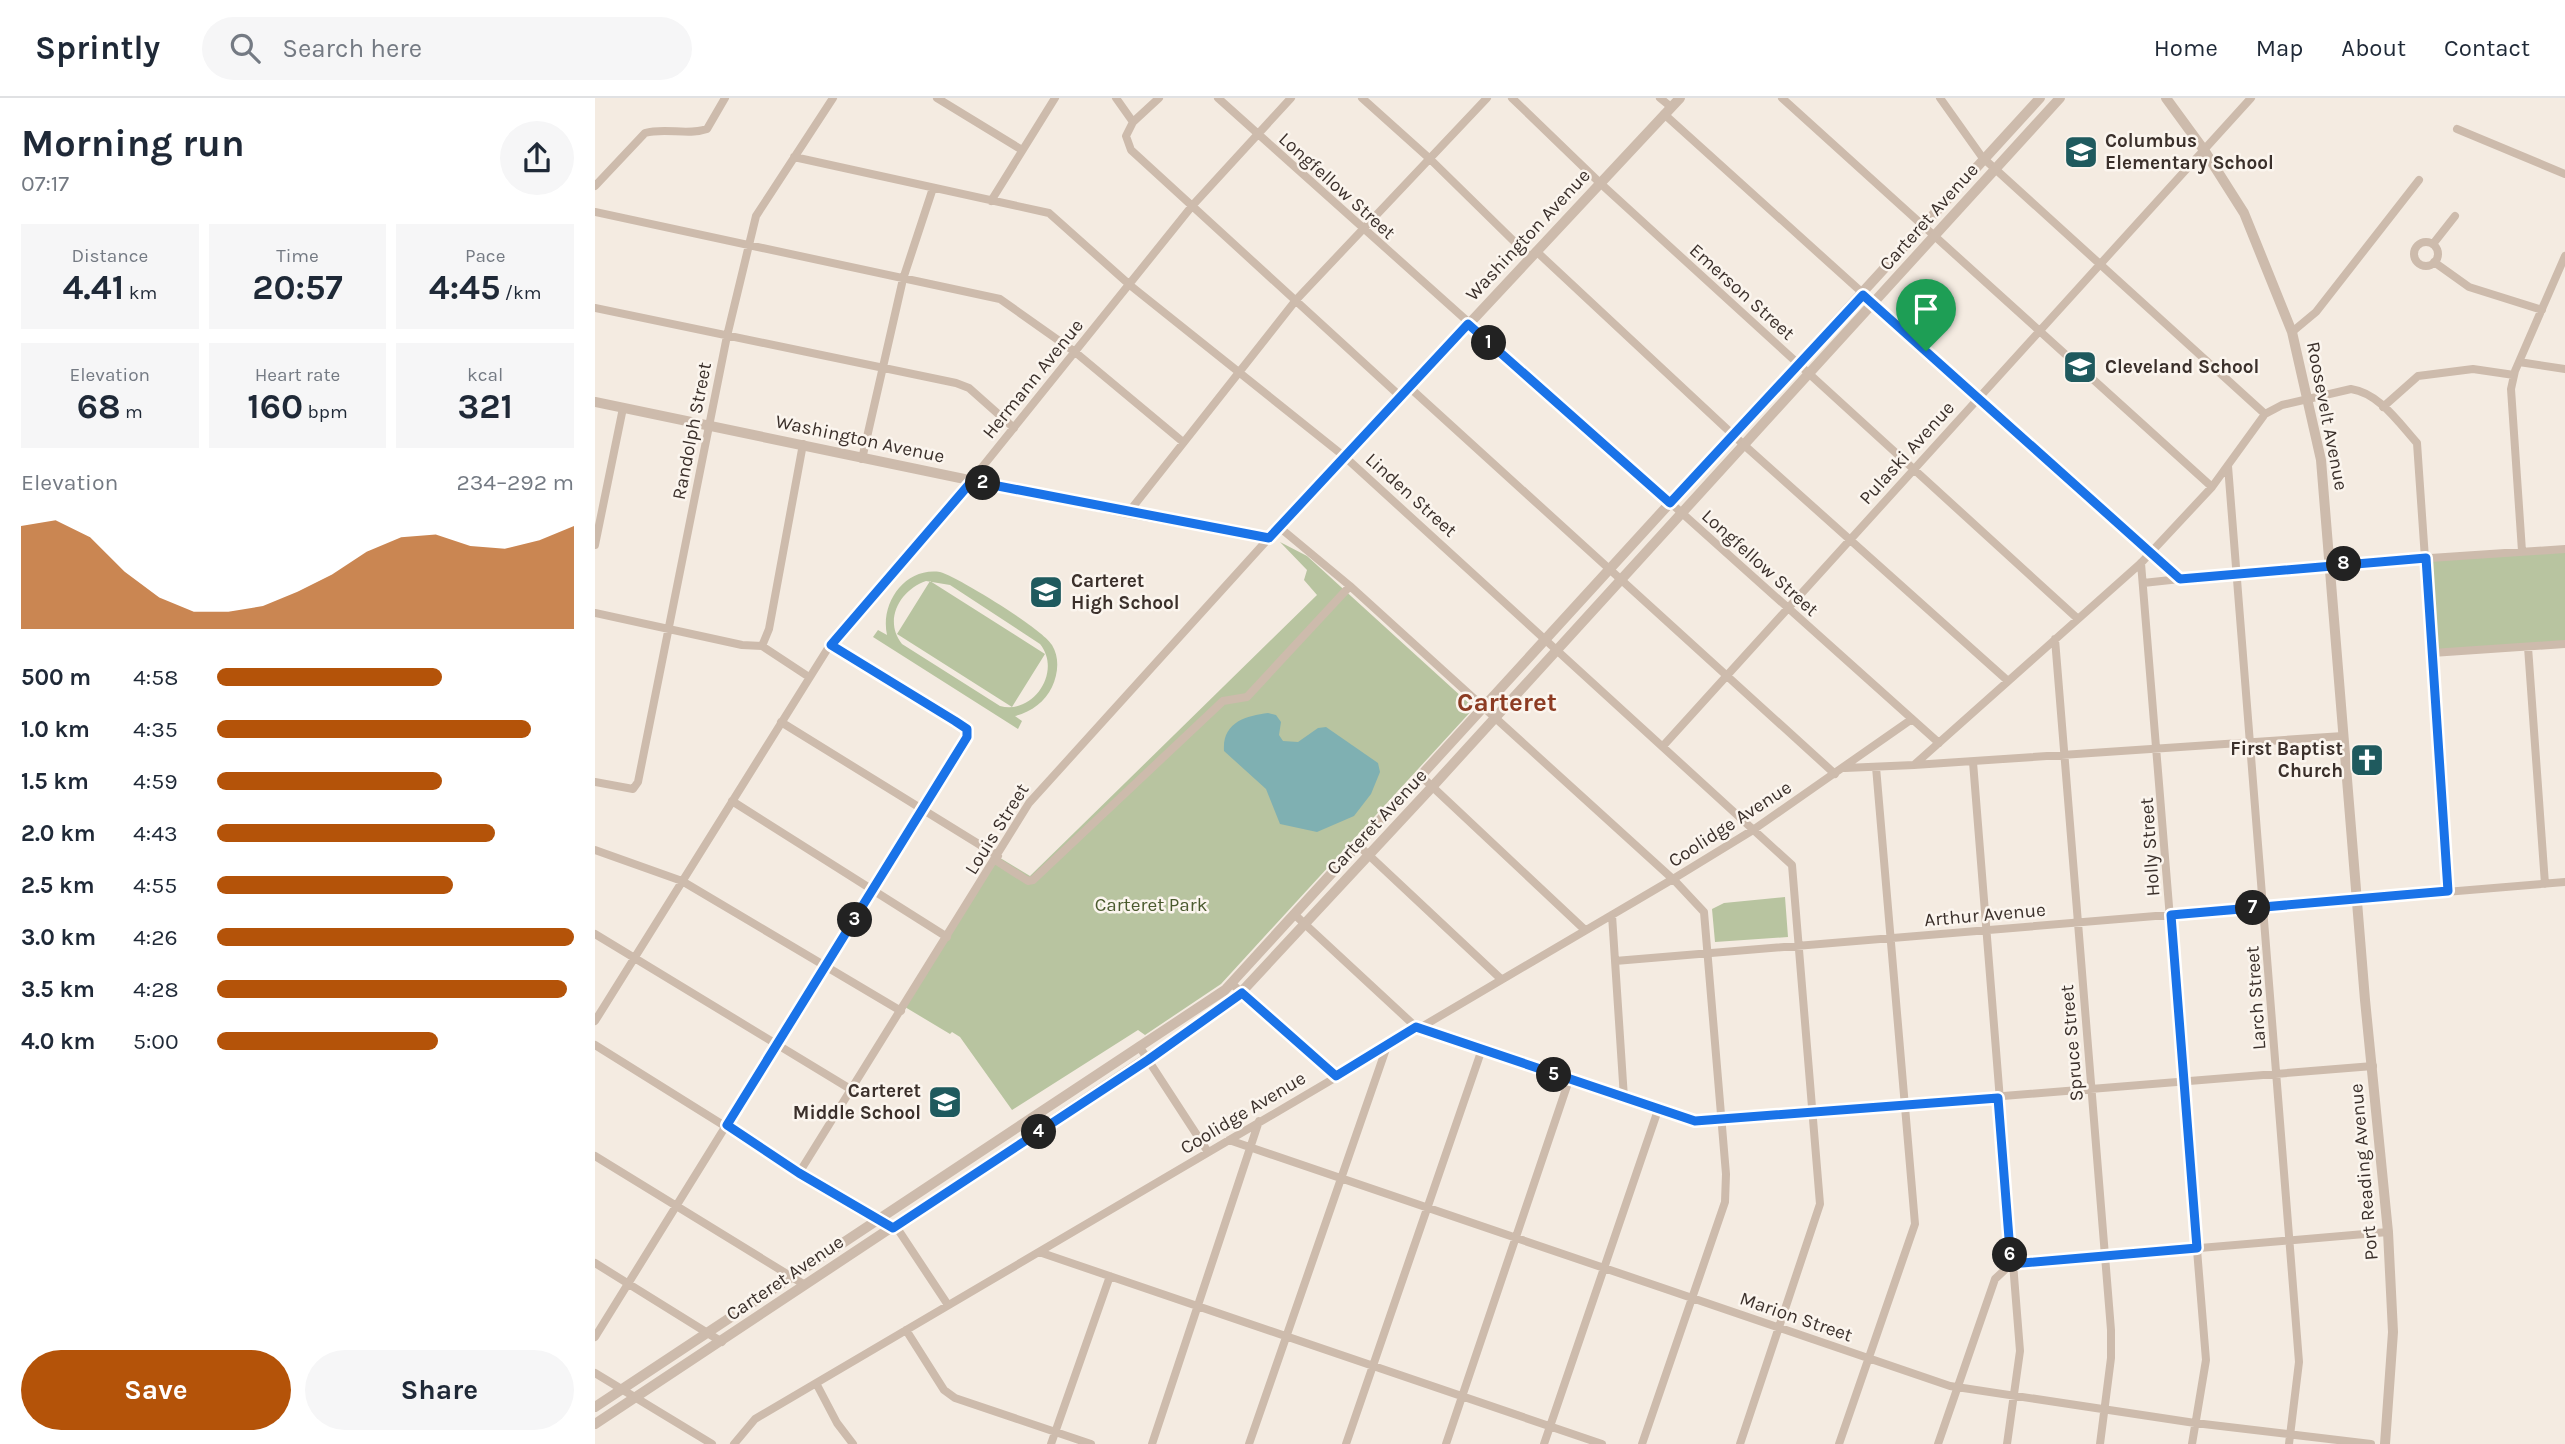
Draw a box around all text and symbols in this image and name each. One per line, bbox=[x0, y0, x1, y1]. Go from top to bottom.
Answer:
search box bbox=[202, 17, 692, 80]
text: Sprintly bbox=[35, 29, 160, 67]
icon: search bbox=[226, 29, 264, 67]
text: Search here bbox=[282, 33, 422, 64]
text: Home bbox=[2154, 34, 2218, 62]
text: Map bbox=[2256, 34, 2303, 62]
text: About bbox=[2341, 34, 2406, 62]
text: Contact bbox=[2444, 34, 2530, 62]
text: Morning run bbox=[21, 121, 245, 166]
button: share bbox=[500, 121, 574, 195]
street label: Longfellow Street bbox=[1274, 128, 1400, 244]
place label: Columbus Elementary School bbox=[2105, 130, 2274, 174]
school or university icon: Columbus Elementary School bbox=[2062, 133, 2100, 171]
street label: Carteret Avenue bbox=[1875, 159, 1983, 275]
street label: Washington Avenue bbox=[1461, 165, 1595, 305]
text: 07:17 bbox=[21, 170, 69, 197]
street label: Emerson Street bbox=[1685, 239, 1799, 345]
text: Distance bbox=[71, 245, 148, 267]
text: Time bbox=[276, 245, 319, 267]
text: Pace bbox=[465, 245, 505, 267]
text: 4.41 bbox=[63, 267, 124, 308]
text: 20:57 bbox=[252, 267, 343, 308]
text: 4:45 bbox=[429, 267, 500, 308]
pin bbox=[1896, 279, 1956, 351]
text: km bbox=[124, 282, 157, 304]
text: /km bbox=[500, 282, 541, 304]
icon: arrive bbox=[1907, 290, 1945, 328]
street label: Hermann Avenue bbox=[978, 315, 1088, 443]
pin: 1 bbox=[1471, 326, 1507, 360]
text: 1 bbox=[1485, 331, 1492, 353]
street label: Roosevelt Avenue bbox=[2302, 340, 2352, 492]
school or university icon: Cleveland School bbox=[2061, 348, 2099, 386]
place label: Cleveland School bbox=[2105, 356, 2259, 378]
street label: Randolph Street bbox=[668, 360, 716, 502]
text: Elevation bbox=[70, 364, 150, 386]
text: Heart rate bbox=[255, 364, 340, 386]
text: kcal bbox=[467, 364, 503, 386]
text: 68 bbox=[77, 386, 121, 427]
text: 160 bbox=[247, 386, 303, 427]
text: 321 bbox=[457, 386, 513, 427]
street label: Pulaski Avenue bbox=[1855, 397, 1959, 509]
text: m bbox=[121, 401, 143, 423]
text: bpm bbox=[303, 401, 348, 423]
street label: Washington Avenue bbox=[774, 410, 946, 468]
street label: Linden Street bbox=[1361, 448, 1461, 542]
pin: 2 bbox=[965, 466, 1001, 500]
text: Elevation bbox=[21, 469, 118, 496]
text: 234–292 m bbox=[456, 469, 574, 496]
text: 2 bbox=[977, 471, 988, 493]
street label: Longfellow Street bbox=[1697, 505, 1823, 621]
pin: 8 bbox=[2327, 546, 2361, 582]
text: 8 bbox=[2337, 552, 2350, 574]
place label: Carteret High School bbox=[1071, 570, 1180, 614]
school or university icon: Carteret High School bbox=[1027, 573, 1065, 611]
text: 500 m bbox=[21, 664, 91, 691]
text: 4:58 bbox=[133, 664, 178, 691]
district label: Carteret bbox=[1457, 687, 1557, 718]
text: 1.0 km bbox=[21, 716, 90, 743]
text: 4:35 bbox=[133, 716, 178, 743]
place label: First Baptist Church bbox=[2230, 738, 2343, 782]
church icon: First Baptist Church bbox=[2348, 741, 2386, 779]
street label: Carteret Avenue bbox=[1322, 765, 1432, 879]
text: 1.5 km bbox=[21, 768, 89, 795]
text: 4:59 bbox=[133, 768, 177, 795]
street label: Coolidge Avenue bbox=[1664, 776, 1796, 872]
street label: Louis Street bbox=[960, 779, 1034, 879]
street label: Holly Street bbox=[2136, 797, 2164, 897]
text: 2.0 km bbox=[21, 820, 96, 847]
text: 4:43 bbox=[133, 820, 178, 847]
text: 2.5 km bbox=[21, 872, 95, 899]
text: 4:55 bbox=[133, 872, 177, 899]
pin: 7 bbox=[2235, 890, 2271, 926]
park label: Carteret Park bbox=[1095, 894, 1208, 916]
text: 7 bbox=[2248, 896, 2257, 918]
street label: Arthur Avenue bbox=[1923, 899, 2047, 931]
pin: 3 bbox=[838, 902, 873, 938]
text: 3 bbox=[849, 908, 860, 930]
text: 3.0 km bbox=[21, 924, 96, 951]
text: 4:26 bbox=[133, 924, 178, 951]
street label: Larch Street bbox=[2241, 945, 2271, 1051]
text: 3.5 km bbox=[21, 976, 95, 1003]
text: 4:28 bbox=[133, 976, 179, 1003]
street label: Spruce Street bbox=[2056, 984, 2088, 1102]
text: 4.0 km bbox=[21, 1028, 95, 1055]
text: 5:00 bbox=[133, 1028, 179, 1055]
pin: 5 bbox=[1537, 1058, 1571, 1093]
text: 5 bbox=[1548, 1063, 1559, 1085]
street label: Coolidge Avenue bbox=[1176, 1067, 1310, 1159]
place label: Carteret Middle School bbox=[793, 1080, 921, 1124]
school or university icon: Carteret Middle School bbox=[926, 1083, 964, 1121]
street label: Port Reading Avenue bbox=[2345, 1083, 2383, 1261]
pin: 4 bbox=[1021, 1114, 1057, 1150]
text: 4 bbox=[1033, 1120, 1044, 1142]
street label: Carteret Avenue bbox=[722, 1231, 848, 1325]
pin: 6 bbox=[1993, 1238, 2027, 1272]
text: 6 bbox=[2004, 1243, 2015, 1265]
street label: Marion Street bbox=[1737, 1287, 1855, 1347]
button: Save bbox=[21, 1350, 291, 1430]
button: Share bbox=[305, 1350, 574, 1430]

